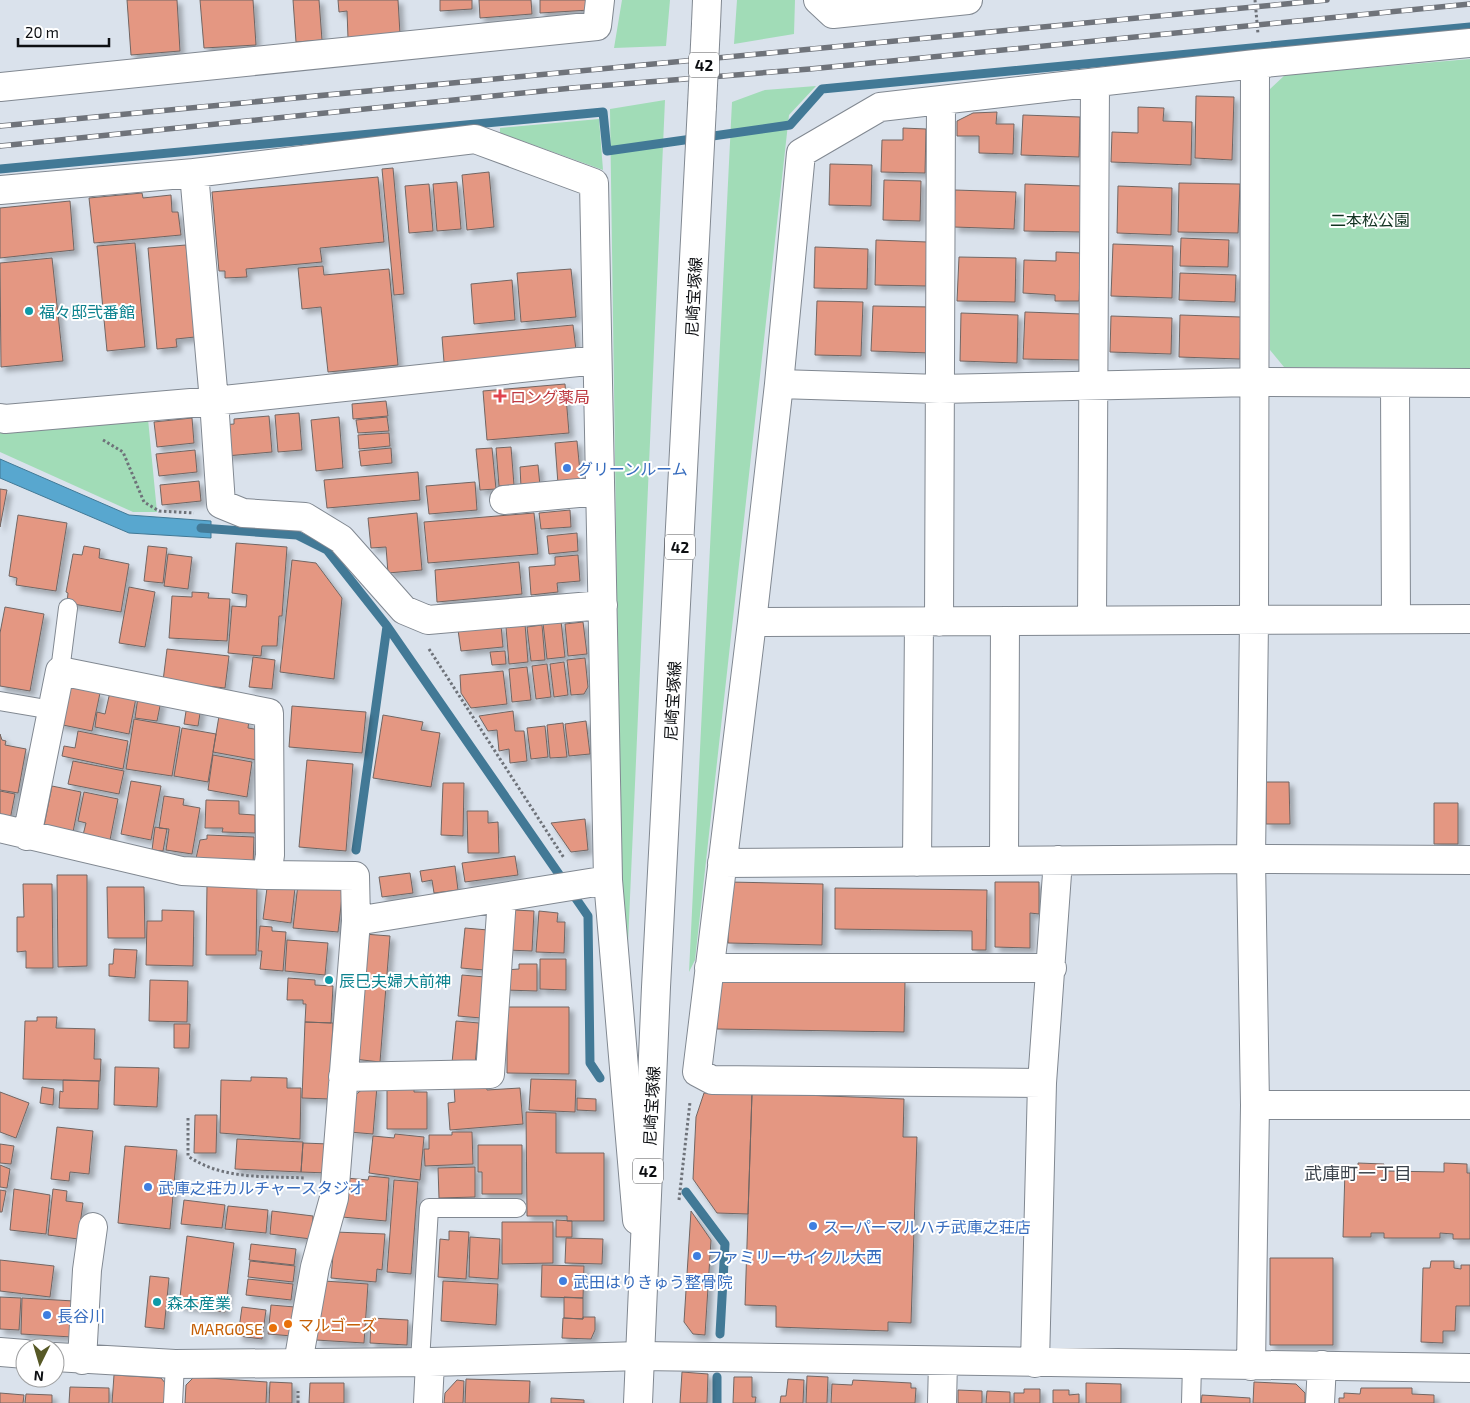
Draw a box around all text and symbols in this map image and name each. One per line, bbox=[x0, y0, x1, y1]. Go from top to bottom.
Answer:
scale bar bbox=[18, 15, 109, 47]
text: 20 m bbox=[25, 23, 59, 41]
road number: 42 bbox=[689, 52, 719, 78]
park label: 二本松公園 bbox=[1330, 210, 1410, 229]
street label: 尼崎宝塚線 bbox=[681, 257, 705, 337]
place label: 福々邸弐番館 bbox=[39, 302, 135, 321]
marker: 福々邸弐番館 bbox=[23, 305, 35, 317]
place label: ロング薬局 bbox=[510, 387, 590, 406]
marker: ロング薬局 bbox=[494, 390, 506, 402]
place label: グリーンルーム bbox=[577, 459, 688, 478]
marker: グリーンルーム bbox=[561, 462, 573, 474]
road number: 42 bbox=[665, 534, 695, 560]
street label: 尼崎宝塚線 bbox=[660, 661, 684, 741]
place label: 辰巳夫婦大前神 bbox=[339, 971, 451, 990]
marker: 辰巳夫婦大前神 bbox=[323, 974, 335, 986]
street label: 尼崎宝塚線 bbox=[639, 1066, 663, 1146]
road number: 42 bbox=[633, 1158, 663, 1184]
district label: 武庫町一丁目 bbox=[1304, 1162, 1412, 1184]
place label: 武庫之荘カルチャースタジオ bbox=[158, 1178, 365, 1197]
marker: 武庫之荘カルチャースタジオ bbox=[142, 1181, 154, 1193]
place label: スーパーマルハチ武庫之荘店 bbox=[823, 1217, 1031, 1236]
marker: スーパーマルハチ武庫之荘店 bbox=[807, 1220, 819, 1232]
place label: ファミリーサイクル大西 bbox=[707, 1247, 882, 1266]
marker: ファミリーサイクル大西 bbox=[691, 1250, 703, 1262]
place label: 武田はりきゅう整骨院 bbox=[573, 1272, 733, 1291]
marker: 武田はりきゅう整骨院 bbox=[557, 1275, 569, 1287]
place label: 森本産業 bbox=[167, 1293, 231, 1312]
marker: 森本産業 bbox=[151, 1296, 163, 1308]
place label: 長谷川 bbox=[57, 1306, 105, 1325]
marker: 長谷川 bbox=[41, 1309, 53, 1321]
place label: マルゴーズ bbox=[298, 1315, 377, 1334]
marker: マルゴーズ bbox=[282, 1318, 294, 1330]
place label: MARGOSE bbox=[190, 1319, 263, 1338]
marker: MARGOSE bbox=[267, 1322, 279, 1334]
north arrow bbox=[15, 1338, 65, 1388]
text: N bbox=[33, 1368, 45, 1385]

